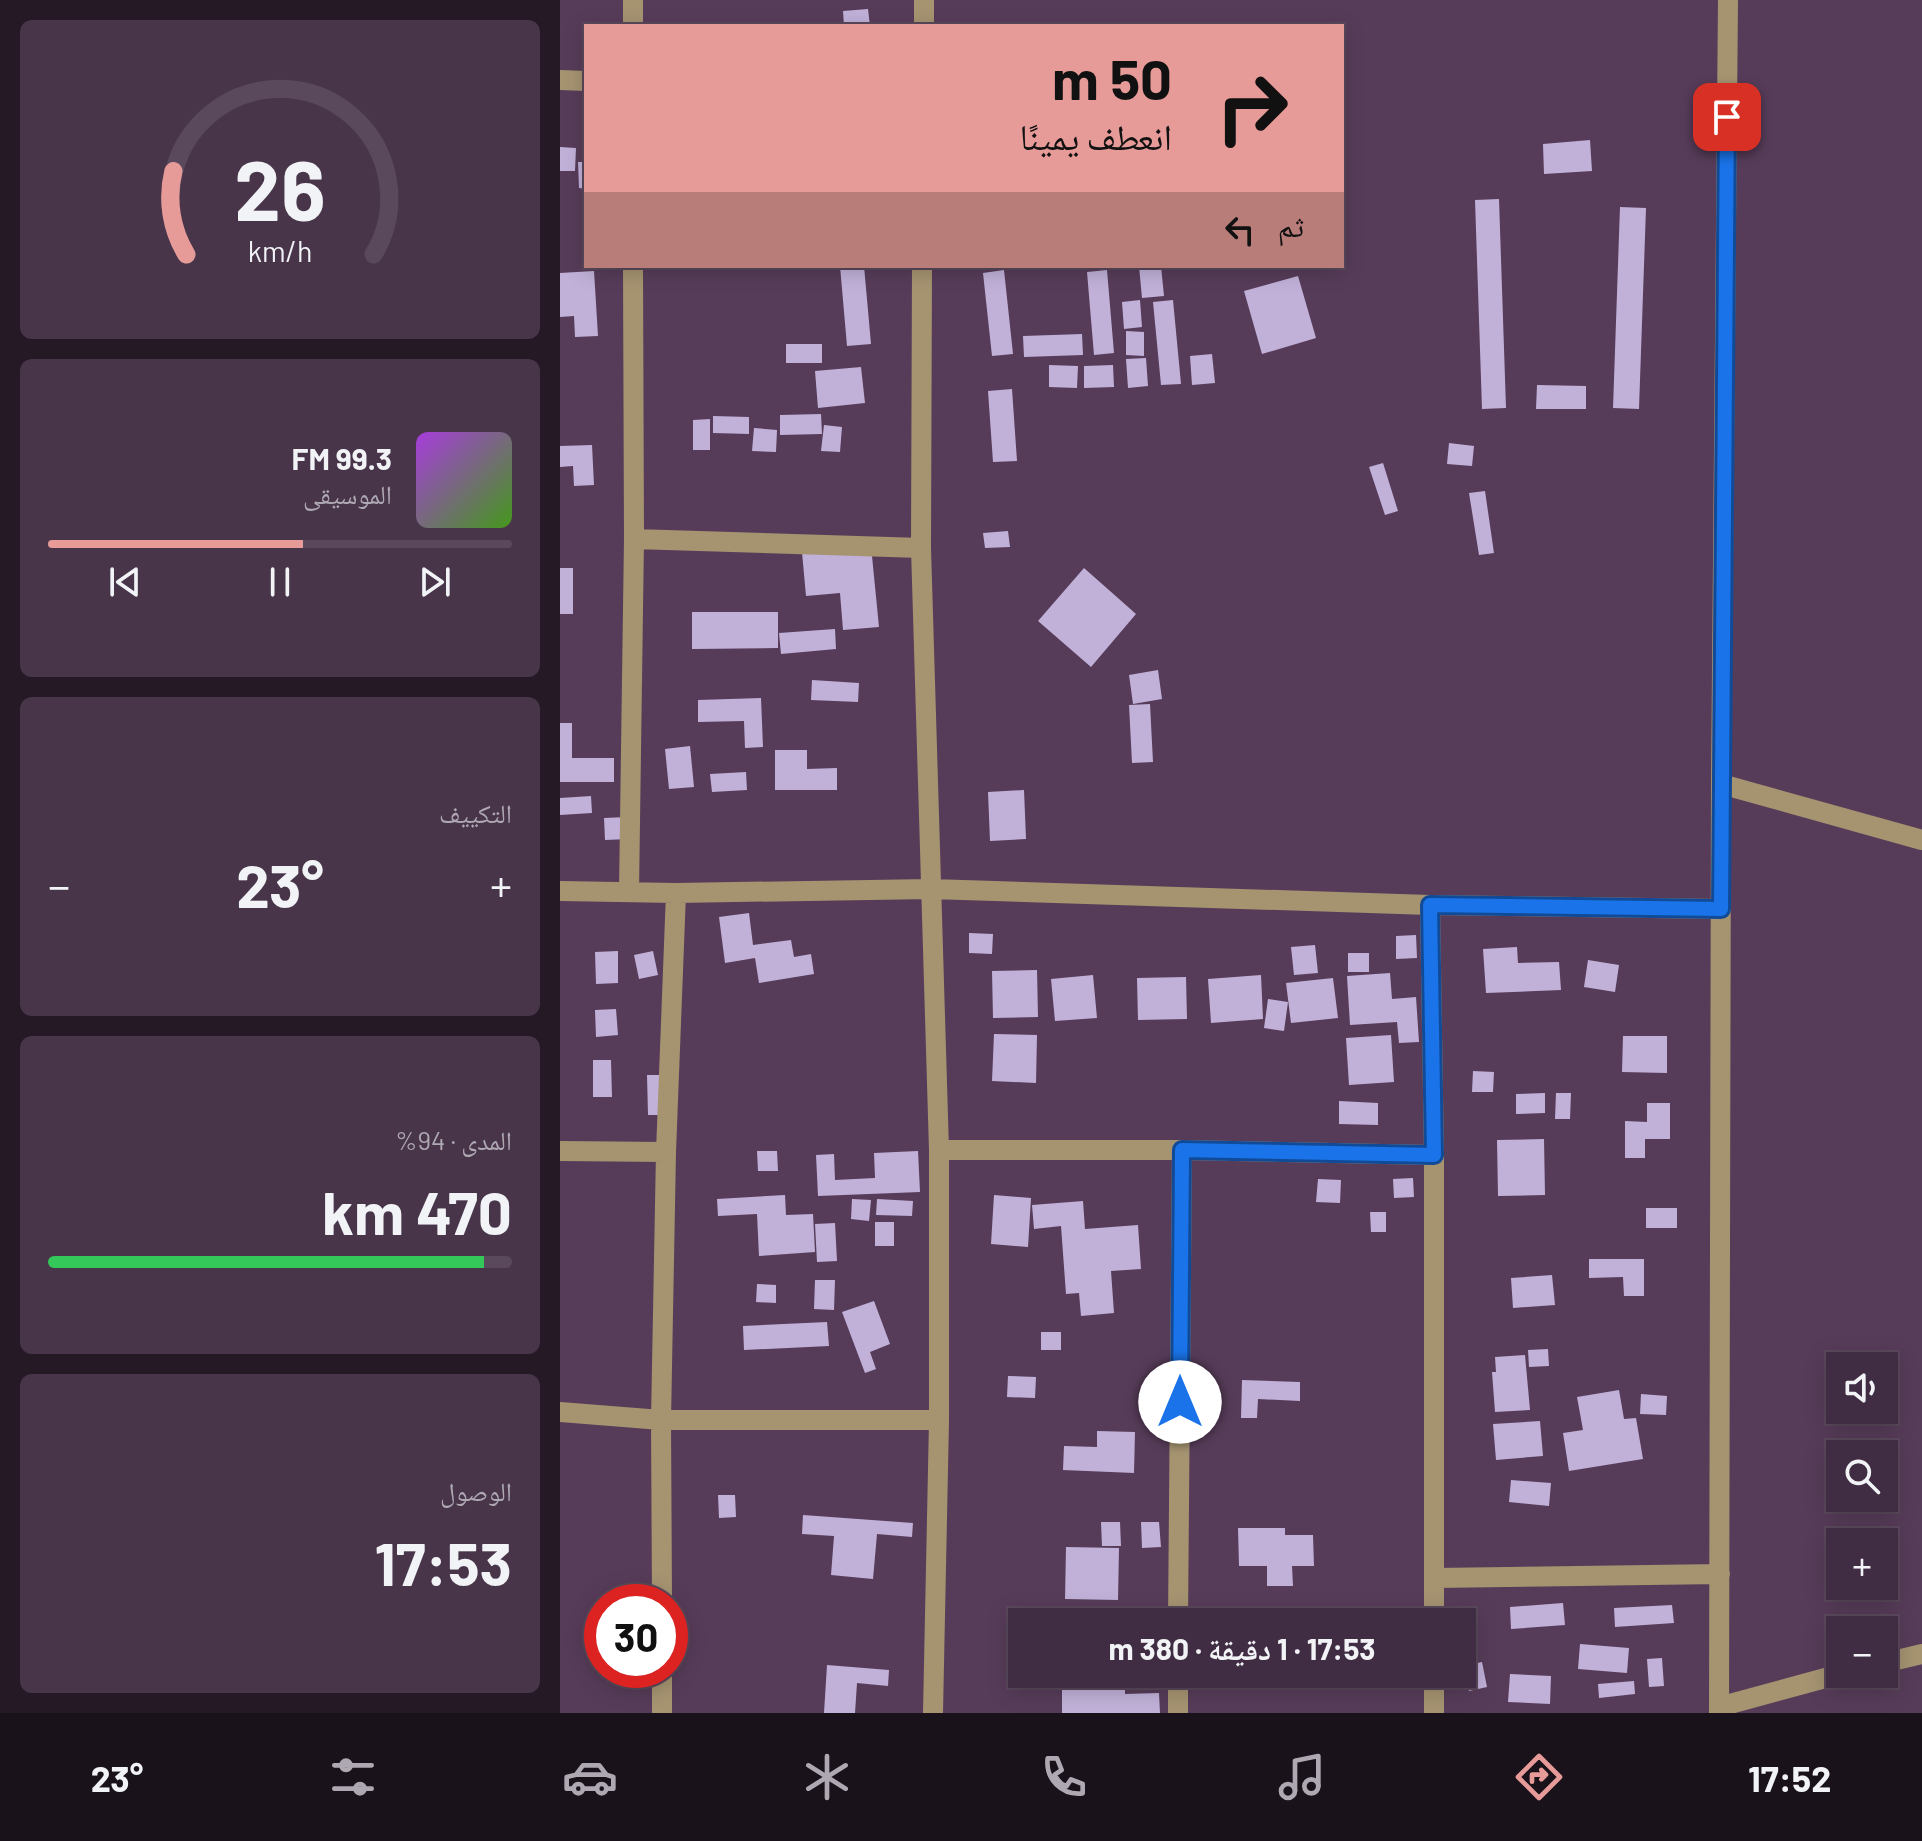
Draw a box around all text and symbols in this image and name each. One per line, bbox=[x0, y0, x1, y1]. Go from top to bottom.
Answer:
text: 50 m bbox=[1052, 44, 1172, 111]
icon: right bbox=[1200, 56, 1304, 160]
pin bbox=[1693, 83, 1761, 151]
icon: arrive bbox=[1705, 95, 1749, 139]
text: انعطف يمينًا bbox=[1020, 114, 1172, 157]
text: 26 bbox=[234, 138, 326, 238]
text: ثم bbox=[1278, 207, 1304, 243]
icon: left bbox=[1218, 208, 1262, 252]
text: km/h bbox=[248, 233, 312, 268]
text: 99.3 FM bbox=[292, 440, 392, 476]
text: الموسيقى bbox=[303, 478, 392, 509]
icon: previous bbox=[103, 560, 147, 604]
icon: pause bbox=[258, 560, 302, 604]
icon: next bbox=[413, 560, 457, 604]
text: التكييف bbox=[439, 797, 512, 828]
text: 23° bbox=[236, 848, 324, 920]
text: − bbox=[48, 858, 70, 911]
text: + bbox=[490, 858, 512, 911]
text: المدى · 94% bbox=[395, 1124, 512, 1155]
text: 470 km bbox=[322, 1175, 512, 1247]
map controls bbox=[1826, 1352, 1898, 1688]
button: sound bbox=[1826, 1352, 1898, 1424]
position arrow bbox=[1138, 1360, 1222, 1444]
button: search bbox=[1826, 1440, 1898, 1512]
text: الوصول bbox=[440, 1475, 512, 1506]
text: 17:53 bbox=[374, 1526, 512, 1598]
button: + bbox=[1826, 1528, 1898, 1600]
speed limit sign: 30 bbox=[584, 1584, 688, 1688]
button: − bbox=[1826, 1616, 1898, 1688]
text: 17:53 · 1 دقيقة · 380 m bbox=[1108, 1630, 1376, 1666]
icon: filters bbox=[325, 1749, 381, 1805]
icon: car bbox=[562, 1749, 618, 1805]
icon: climate bbox=[799, 1749, 855, 1805]
icon: phone bbox=[1036, 1749, 1092, 1805]
icon: music bbox=[1274, 1749, 1330, 1805]
icon: directions bbox=[1511, 1749, 1567, 1805]
text: 23° bbox=[91, 1756, 143, 1799]
text: 17:52 bbox=[1748, 1756, 1831, 1799]

